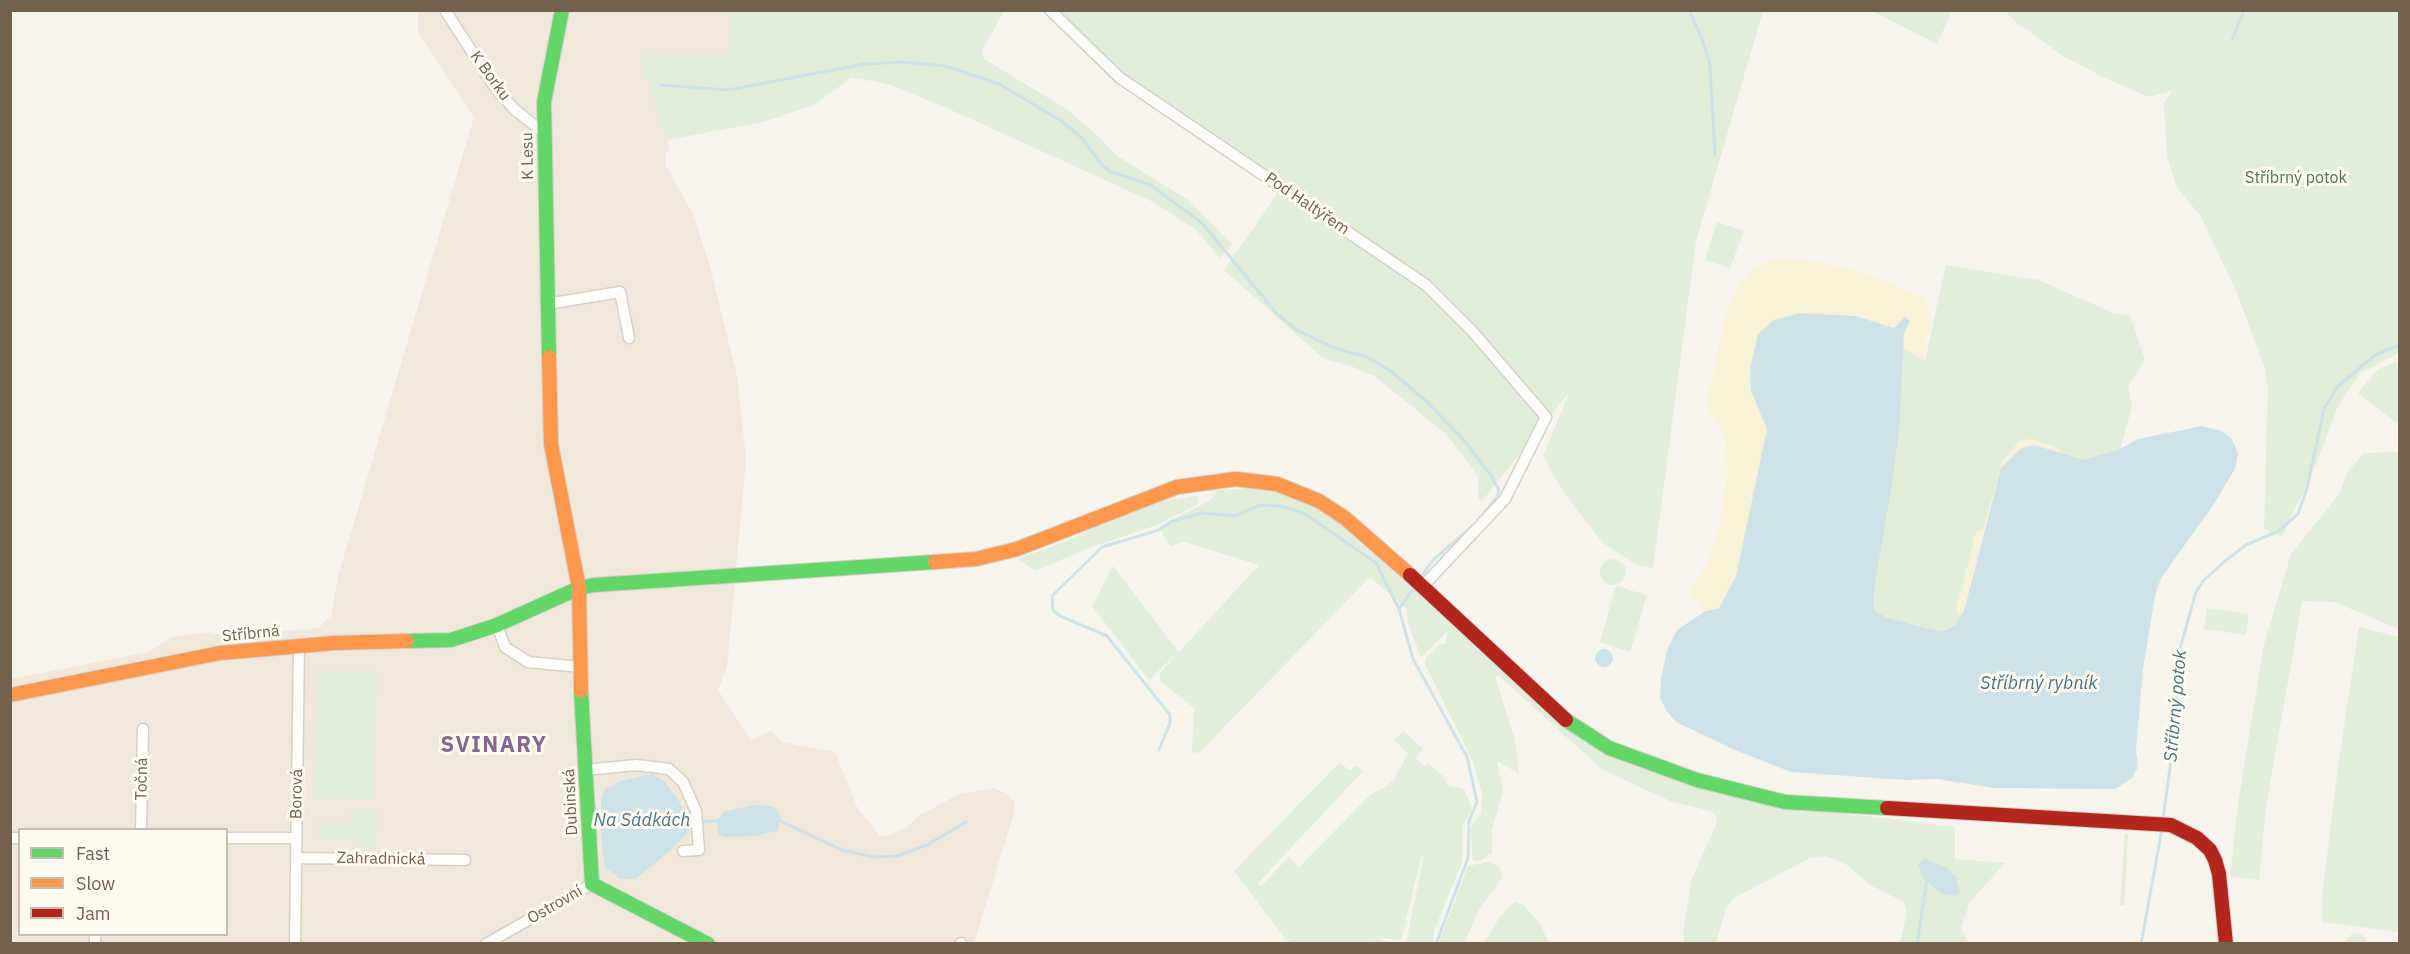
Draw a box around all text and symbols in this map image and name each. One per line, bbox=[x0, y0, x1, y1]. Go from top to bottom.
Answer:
street label: K Borku bbox=[466, 47, 514, 105]
street label: K Lesu bbox=[518, 132, 538, 180]
park label: Stříbrný potok bbox=[2245, 168, 2347, 188]
street label: Pod Haltýřem bbox=[1261, 169, 1353, 239]
street label: Stříbrná bbox=[221, 621, 281, 647]
water label: Stříbrný potok bbox=[2160, 649, 2192, 763]
water label: Stříbrný rybník bbox=[1980, 673, 2098, 695]
district label: SVINARY bbox=[441, 733, 547, 759]
street label: Točná bbox=[132, 757, 152, 801]
street label: Dubinská bbox=[560, 768, 582, 836]
street label: Borová bbox=[287, 769, 307, 819]
water label: Na Sádkách bbox=[594, 810, 690, 832]
legend bbox=[18, 828, 228, 936]
text: Fast bbox=[76, 842, 110, 865]
street label: Zahradnická bbox=[337, 849, 425, 869]
text: Slow bbox=[76, 872, 115, 895]
street label: Ostrovní bbox=[524, 882, 586, 928]
text: Jam bbox=[76, 902, 111, 925]

